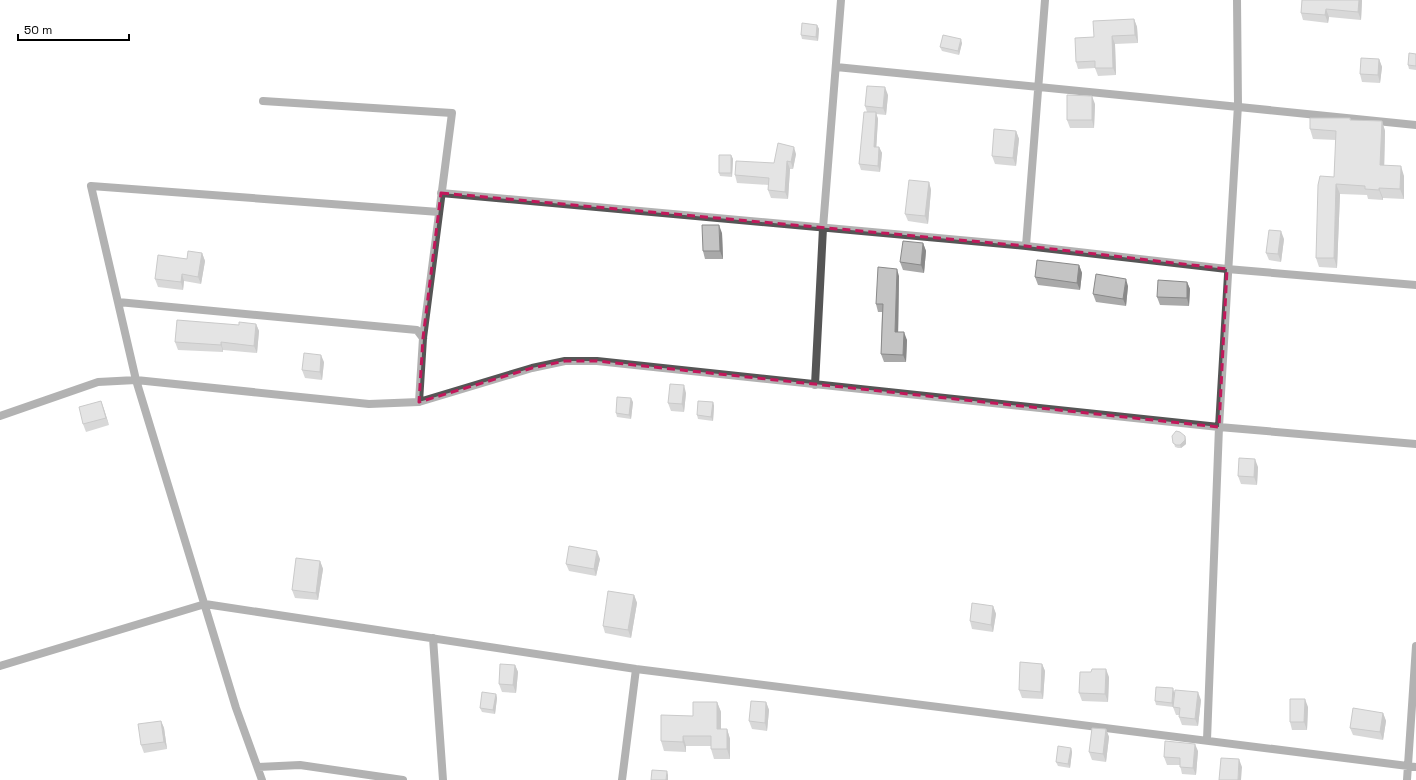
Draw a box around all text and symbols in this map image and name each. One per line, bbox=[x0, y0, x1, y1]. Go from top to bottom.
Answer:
scale bar bbox=[18, 16, 129, 42]
text: 50 m bbox=[24, 22, 52, 38]

